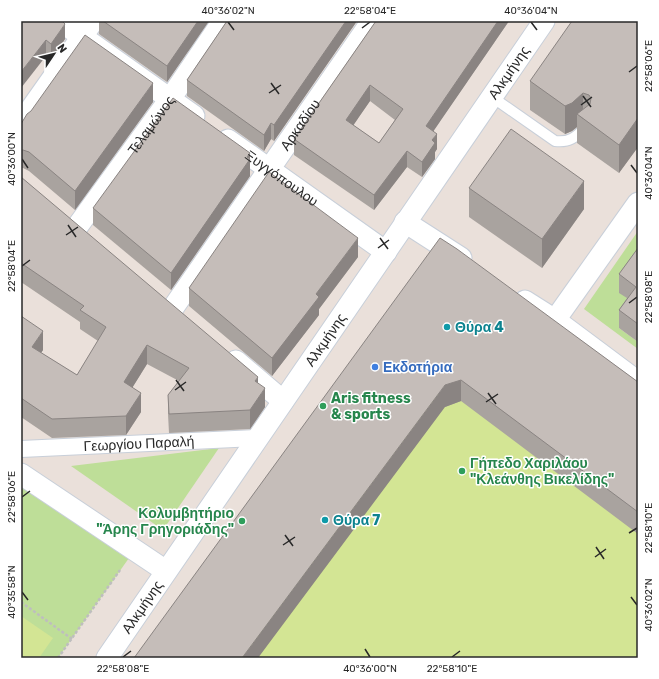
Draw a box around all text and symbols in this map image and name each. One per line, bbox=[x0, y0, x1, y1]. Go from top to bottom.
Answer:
text: 40°36'02"N bbox=[201, 5, 255, 17]
text: 22°58'04"E bbox=[344, 5, 396, 17]
text: 40°36'04"N bbox=[504, 5, 558, 17]
north arrow bbox=[34, 34, 74, 74]
text: 22°58'06"E bbox=[643, 40, 655, 92]
text: N bbox=[54, 42, 69, 56]
street label: Αλκμήνης bbox=[485, 43, 533, 103]
street label: Τελαμώνος bbox=[124, 92, 179, 158]
street label: Αρκαδίου bbox=[277, 96, 324, 154]
text: 40°36'00"N bbox=[6, 132, 18, 186]
text: 40°36'04"N bbox=[643, 146, 655, 200]
street label: Ξυγγόπουλου bbox=[242, 147, 321, 210]
text: 22°58'04"E bbox=[6, 240, 18, 292]
text: 22°58'08"E bbox=[643, 271, 655, 323]
street label: Αλκμήνης bbox=[302, 310, 350, 370]
place label: Θύρα 4 bbox=[455, 319, 504, 336]
marker: Θύρα 4 bbox=[442, 322, 452, 332]
place label: Εκδοτήρια bbox=[383, 359, 453, 376]
marker: Εκδοτήρια bbox=[370, 362, 380, 372]
place label: Aris fitness & sports bbox=[331, 390, 411, 423]
marker: Aris fitness & sports bbox=[318, 401, 328, 411]
street label: Γεωργίου Παραλή bbox=[83, 433, 195, 455]
place label: Γήπεδο Χαριλάου "Κλεάνθης Βικελίδης" bbox=[470, 455, 614, 488]
marker: Γήπεδο Χαριλάου "Κλεάνθης Βικελίδης" bbox=[457, 466, 467, 476]
text: 22°58'06"E bbox=[6, 471, 18, 523]
text: 22°58'10"E bbox=[643, 503, 655, 553]
place label: Κολυμβητήριο "Άρης Γρηγοριάδης" bbox=[96, 505, 234, 538]
place label: Θύρα 7 bbox=[333, 512, 380, 529]
marker: Θύρα 7 bbox=[320, 515, 330, 525]
marker: Κολυμβητήριο "Άρης Γρηγοριάδης" bbox=[237, 516, 247, 526]
text: 40°35'58"N bbox=[6, 565, 18, 619]
street label: Αλκμήνης bbox=[118, 577, 167, 637]
text: 40°36'02"N bbox=[643, 578, 655, 632]
text: 22°58'08"E bbox=[97, 663, 149, 675]
text: 40°36'00"N bbox=[343, 663, 397, 675]
text: 22°58'10"E bbox=[427, 663, 477, 675]

